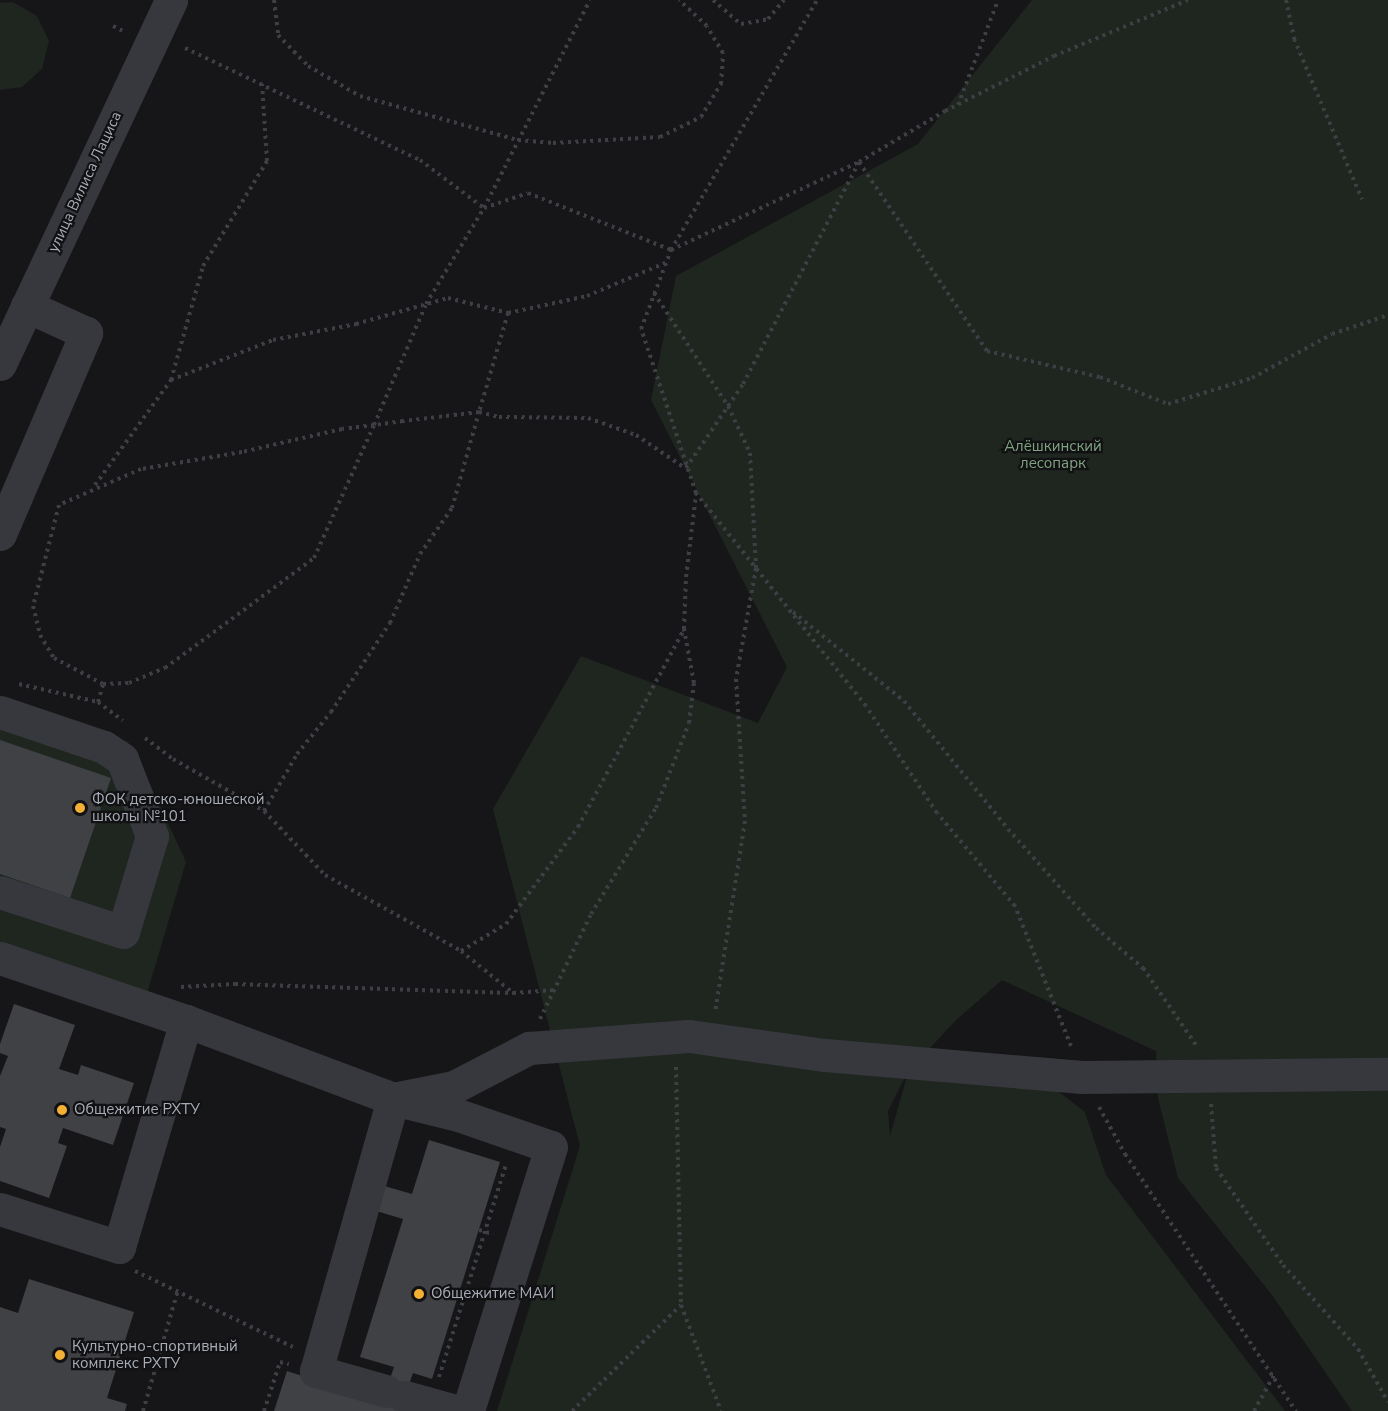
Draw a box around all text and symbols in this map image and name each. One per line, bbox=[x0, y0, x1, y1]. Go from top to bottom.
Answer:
street label: улица Вилиса Лациса bbox=[44, 109, 126, 255]
park label: Алёшкинский лесопарк bbox=[1004, 437, 1102, 472]
place label: ФОК детско-юношеской школы №101 bbox=[92, 790, 265, 825]
marker: ФОК детско-юношеской школы №101 bbox=[73, 801, 87, 815]
place label: Общежитие РХТУ bbox=[74, 1101, 200, 1119]
marker: Общежитие РХТУ bbox=[55, 1103, 69, 1117]
place label: Общежитие МАИ bbox=[431, 1285, 554, 1303]
marker: Общежитие МАИ bbox=[412, 1287, 426, 1301]
place label: Культурно-спортивный комплекс РХТУ bbox=[72, 1337, 238, 1372]
marker: Культурно-спортивный комплекс РХТУ bbox=[53, 1348, 67, 1362]

